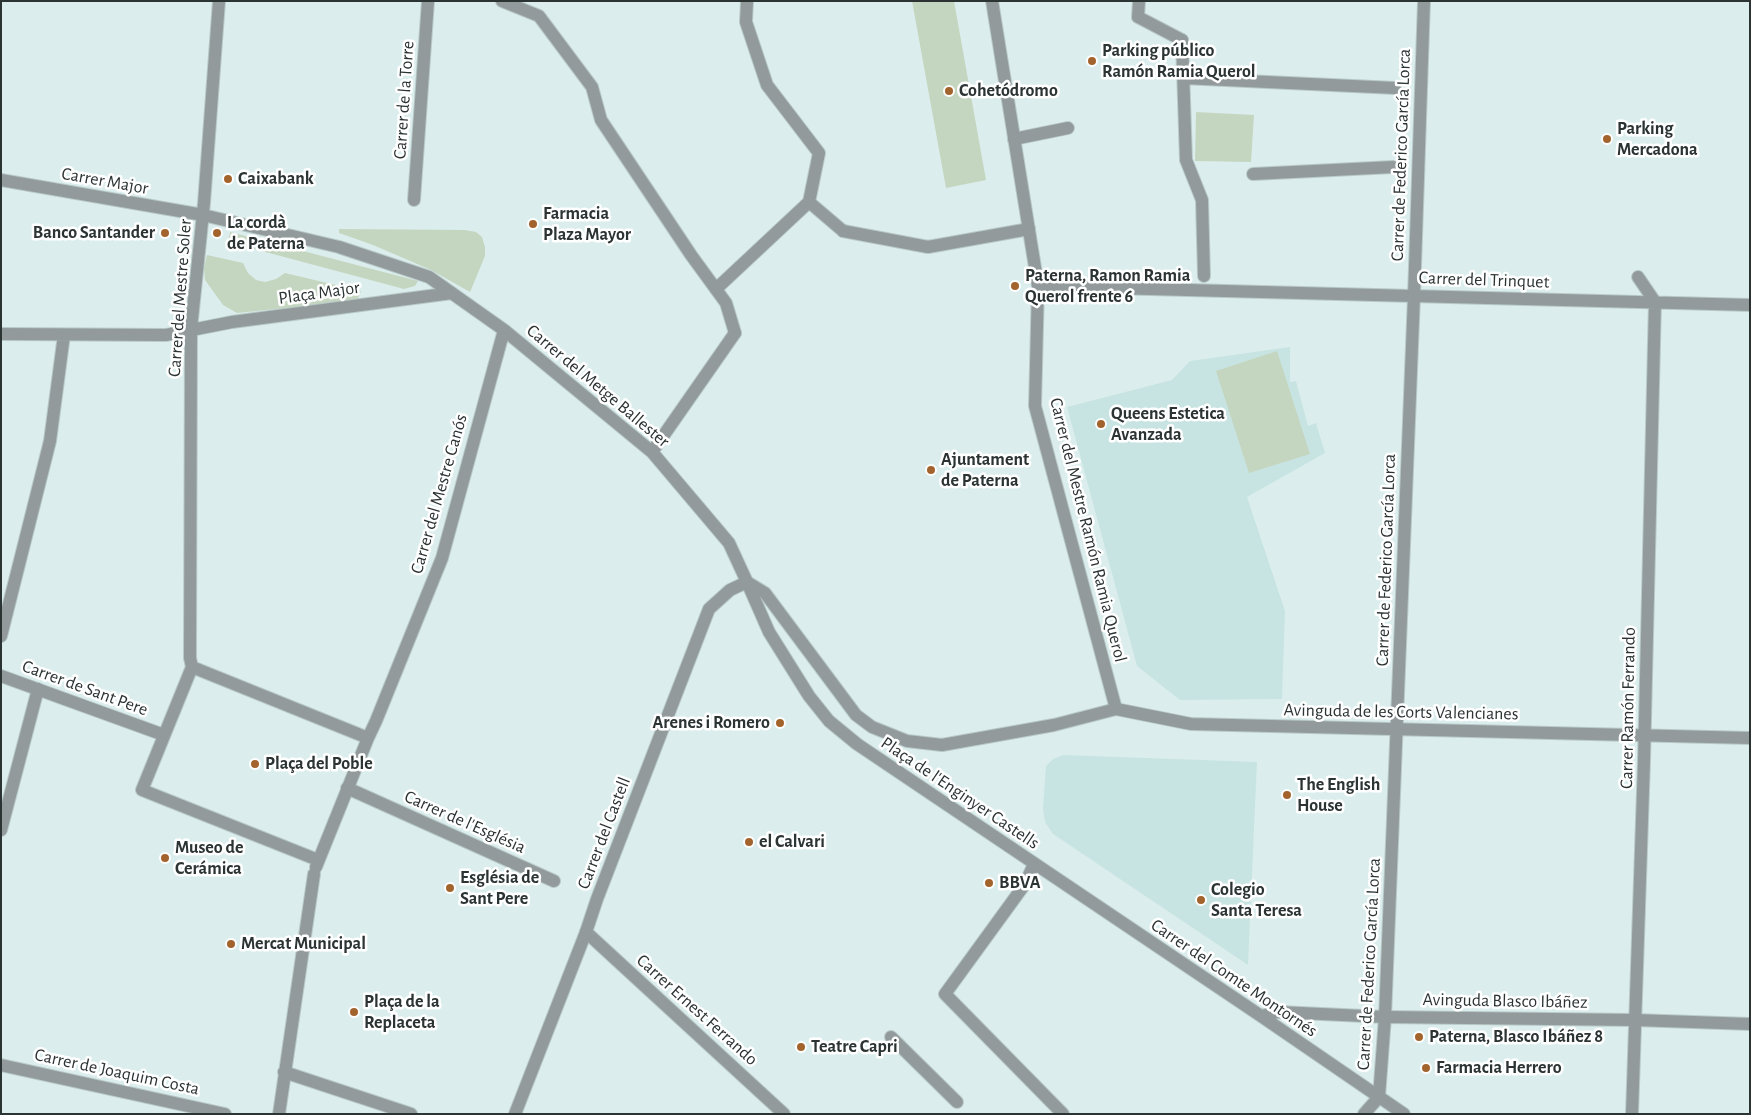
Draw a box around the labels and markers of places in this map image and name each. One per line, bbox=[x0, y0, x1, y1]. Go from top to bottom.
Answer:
place label: Parking público Ramón Ramia Querol bbox=[1102, 40, 1256, 82]
marker: Parking público Ramón Ramia Querol bbox=[1086, 55, 1098, 67]
place label: Cohetódromo bbox=[959, 80, 1058, 102]
marker: Cohetódromo bbox=[943, 85, 955, 97]
place label: Parking Mercadona bbox=[1617, 118, 1698, 160]
marker: Parking Mercadona bbox=[1601, 133, 1613, 145]
place label: Caixabank bbox=[238, 168, 314, 190]
marker: Caixabank bbox=[222, 173, 234, 185]
place label: Farmacia Plaza Mayor bbox=[543, 203, 631, 245]
place label: La cordà de Paterna bbox=[227, 212, 305, 254]
marker: Farmacia Plaza Mayor bbox=[527, 218, 539, 230]
place label: Banco Santander bbox=[33, 222, 155, 244]
marker: Banco Santander bbox=[159, 227, 171, 239]
marker: La cordà de Paterna bbox=[211, 227, 223, 239]
place label: Paterna, Ramon Ramia Querol frente 6 bbox=[1025, 265, 1190, 308]
marker: Paterna, Ramon Ramia Querol frente 6 bbox=[1009, 280, 1021, 292]
place label: Queens Estetica Avanzada bbox=[1111, 403, 1225, 446]
marker: Queens Estetica Avanzada bbox=[1095, 418, 1107, 430]
place label: Ajuntament de Paterna bbox=[941, 449, 1029, 492]
marker: Ajuntament de Paterna bbox=[925, 464, 937, 476]
place label: Arenes i Romero bbox=[652, 712, 770, 734]
marker: Arenes i Romero bbox=[774, 717, 786, 729]
place label: Plaça del Poble bbox=[265, 753, 373, 775]
marker: Plaça del Poble bbox=[249, 758, 261, 770]
place label: The English House bbox=[1297, 774, 1380, 816]
marker: The English House bbox=[1281, 789, 1293, 801]
place label: el Calvari bbox=[759, 831, 825, 853]
marker: el Calvari bbox=[743, 836, 755, 848]
place label: Museo de Cerámica bbox=[175, 837, 243, 880]
marker: Museo de Cerámica bbox=[159, 852, 171, 864]
place label: Església de Sant Pere bbox=[460, 867, 539, 910]
place label: BBVA bbox=[999, 872, 1041, 894]
marker: BBVA bbox=[983, 877, 995, 889]
place label: Colegio Santa Teresa bbox=[1211, 879, 1302, 922]
marker: Església de Sant Pere bbox=[444, 882, 456, 894]
marker: Colegio Santa Teresa bbox=[1195, 894, 1207, 906]
place label: Mercat Municipal bbox=[241, 933, 366, 955]
marker: Mercat Municipal bbox=[225, 938, 237, 950]
place label: Plaça de la Replaceta bbox=[364, 991, 440, 1034]
marker: Plaça de la Replaceta bbox=[348, 1006, 360, 1018]
place label: Paterna, Blasco Ibáñez 8 bbox=[1429, 1026, 1603, 1048]
marker: Paterna, Blasco Ibáñez 8 bbox=[1413, 1031, 1425, 1043]
place label: Teatre Capri bbox=[811, 1036, 898, 1058]
marker: Teatre Capri bbox=[795, 1041, 807, 1053]
place label: Farmacia Herrero bbox=[1436, 1057, 1562, 1079]
marker: Farmacia Herrero bbox=[1420, 1062, 1432, 1074]

